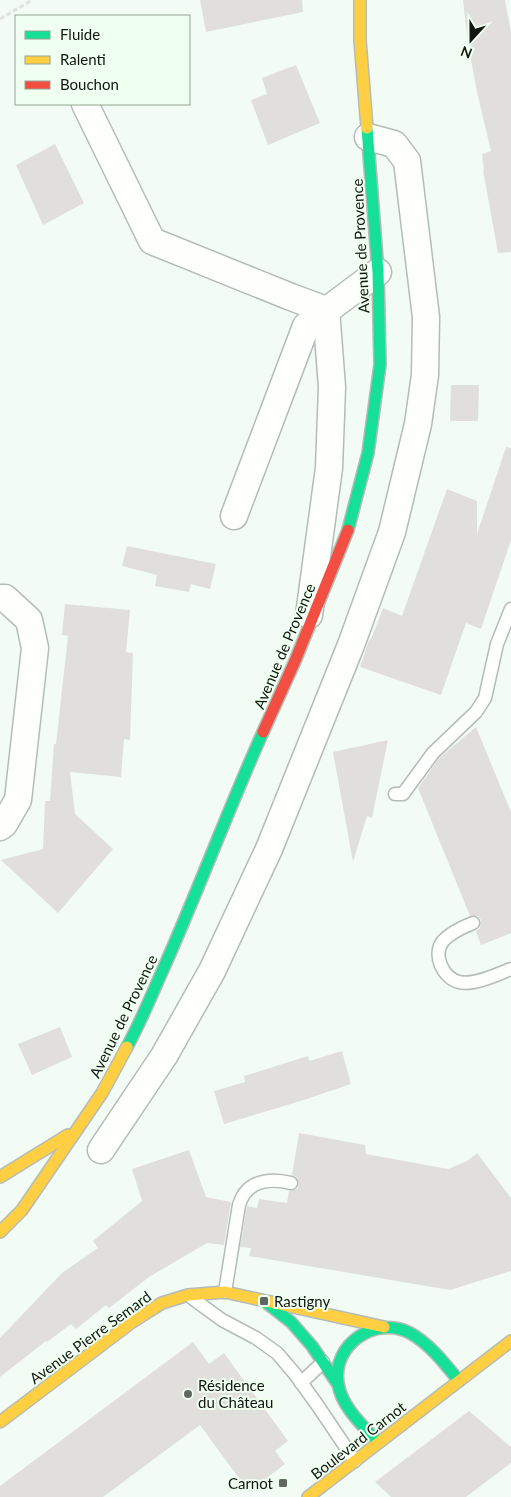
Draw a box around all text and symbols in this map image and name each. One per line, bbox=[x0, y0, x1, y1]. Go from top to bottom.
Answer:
legend bbox=[15, 15, 190, 105]
north arrow bbox=[446, 15, 496, 65]
text: Fluide bbox=[60, 25, 100, 43]
text: N bbox=[458, 43, 474, 62]
text: Ralenti bbox=[60, 50, 106, 68]
text: Bouchon bbox=[60, 75, 119, 93]
street label: Avenue de Provence bbox=[347, 178, 373, 314]
street label: Avenue de Provence bbox=[249, 580, 319, 712]
street label: Avenue de Provence bbox=[85, 951, 161, 1081]
street label: Avenue Pierre Semard bbox=[26, 1287, 154, 1387]
place label: Rastigny bbox=[274, 1292, 330, 1310]
marker: Rastigny bbox=[258, 1295, 270, 1307]
place label: Résidence du Château bbox=[198, 1376, 273, 1411]
marker: Résidence du Château bbox=[182, 1388, 194, 1400]
street label: Boulevard Carnot bbox=[307, 1397, 409, 1483]
place label: Carnot bbox=[228, 1474, 274, 1492]
marker: Carnot bbox=[277, 1477, 289, 1489]

